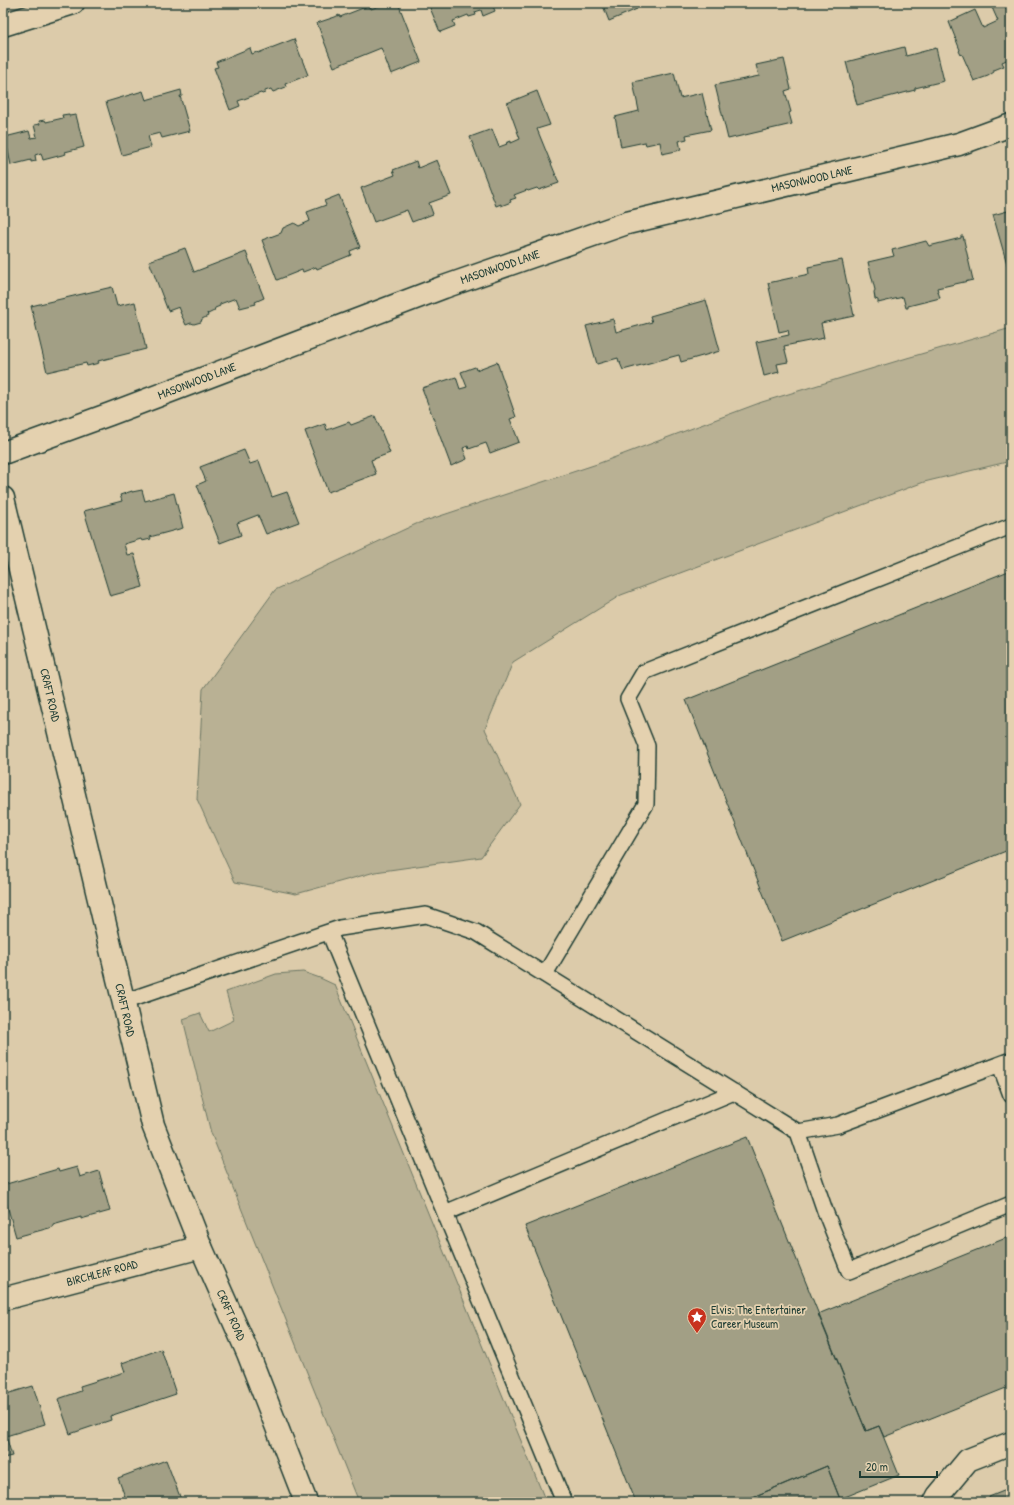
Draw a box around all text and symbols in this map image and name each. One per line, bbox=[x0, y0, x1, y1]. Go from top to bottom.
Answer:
street label: MASONWOOD LANE bbox=[770, 161, 855, 196]
street label: MASONWOOD LANE bbox=[458, 245, 542, 288]
street label: MASONWOOD LANE bbox=[155, 358, 239, 403]
street label: CRAFT ROAD bbox=[36, 666, 65, 724]
street label: CRAFT ROAD bbox=[111, 981, 140, 1039]
street label: BIRCHLEAF ROAD bbox=[64, 1255, 140, 1290]
street label: CRAFT ROAD bbox=[213, 1286, 250, 1343]
place label: Elvis: The Entertainer Career Museum bbox=[711, 1301, 806, 1332]
place icon: Elvis: The Entertainer Career Museum bbox=[686, 1306, 708, 1334]
scale bar bbox=[860, 1453, 937, 1479]
text: 20 m bbox=[866, 1458, 888, 1475]

